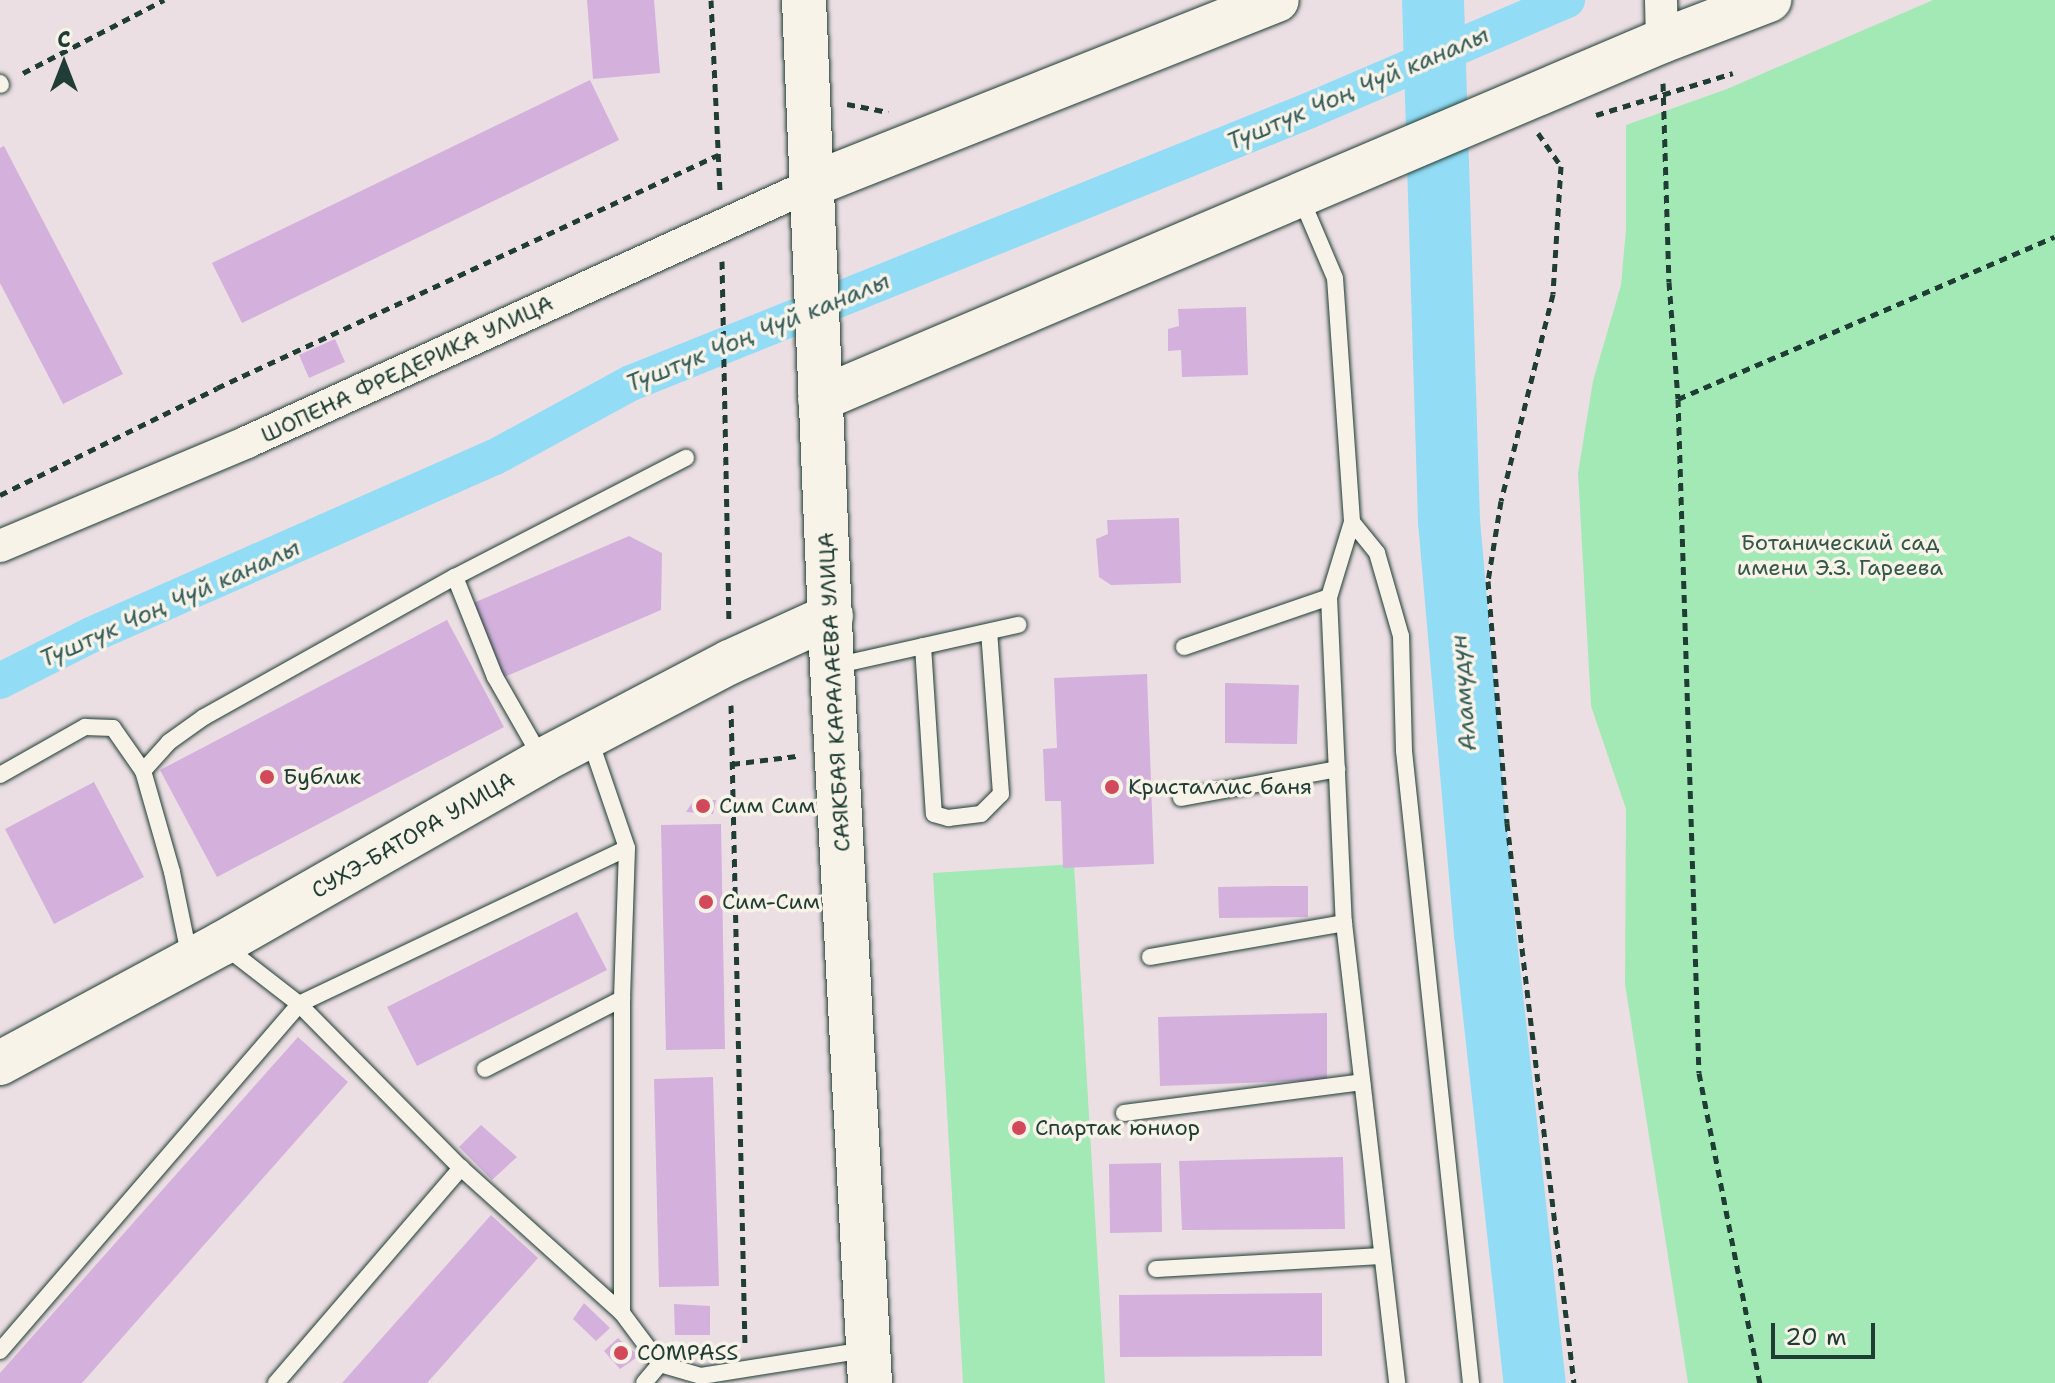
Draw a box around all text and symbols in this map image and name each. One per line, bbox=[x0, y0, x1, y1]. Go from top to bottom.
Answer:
water label: Түштүк Чоң Чүй каналы bbox=[1223, 21, 1493, 157]
north arrow bbox=[24, 24, 104, 104]
text: С bbox=[57, 25, 71, 54]
water label: Түштүк Чоң Чүй каналы bbox=[622, 267, 894, 399]
street label: ШОПЕНА ФРЕДЕРИКА УЛИЦА bbox=[257, 290, 557, 448]
park label: Ботанический сад имени Э.З. Гареева bbox=[1737, 529, 1943, 580]
street label: САЯКБАЯ КАРАЛАЕВА УЛИЦА bbox=[812, 531, 856, 853]
water label: Түштүк Чоң Чүй каналы bbox=[35, 534, 305, 674]
water label: Аламүдүн bbox=[1445, 634, 1483, 752]
place label: Бублик bbox=[283, 764, 361, 790]
street label: СУХЭ-БАТОРА УЛИЦА bbox=[307, 766, 519, 904]
marker: Бублик bbox=[258, 768, 276, 786]
place label: Кристаллис баня bbox=[1128, 774, 1312, 800]
marker: Кристаллис баня bbox=[1103, 778, 1121, 796]
place label: Сим Сим bbox=[719, 793, 816, 819]
marker: Сим Сим bbox=[694, 797, 712, 815]
place label: Сим-Сим bbox=[722, 889, 820, 915]
marker: Сим-Сим bbox=[697, 893, 715, 911]
place label: Спартак юниор bbox=[1035, 1115, 1200, 1141]
marker: Спартак юниор bbox=[1010, 1119, 1028, 1137]
scale bar bbox=[1775, 1307, 1879, 1357]
text: 20 m bbox=[1785, 1321, 1847, 1353]
place label: COMPASS bbox=[637, 1340, 738, 1366]
marker: COMPASS bbox=[612, 1344, 630, 1362]

